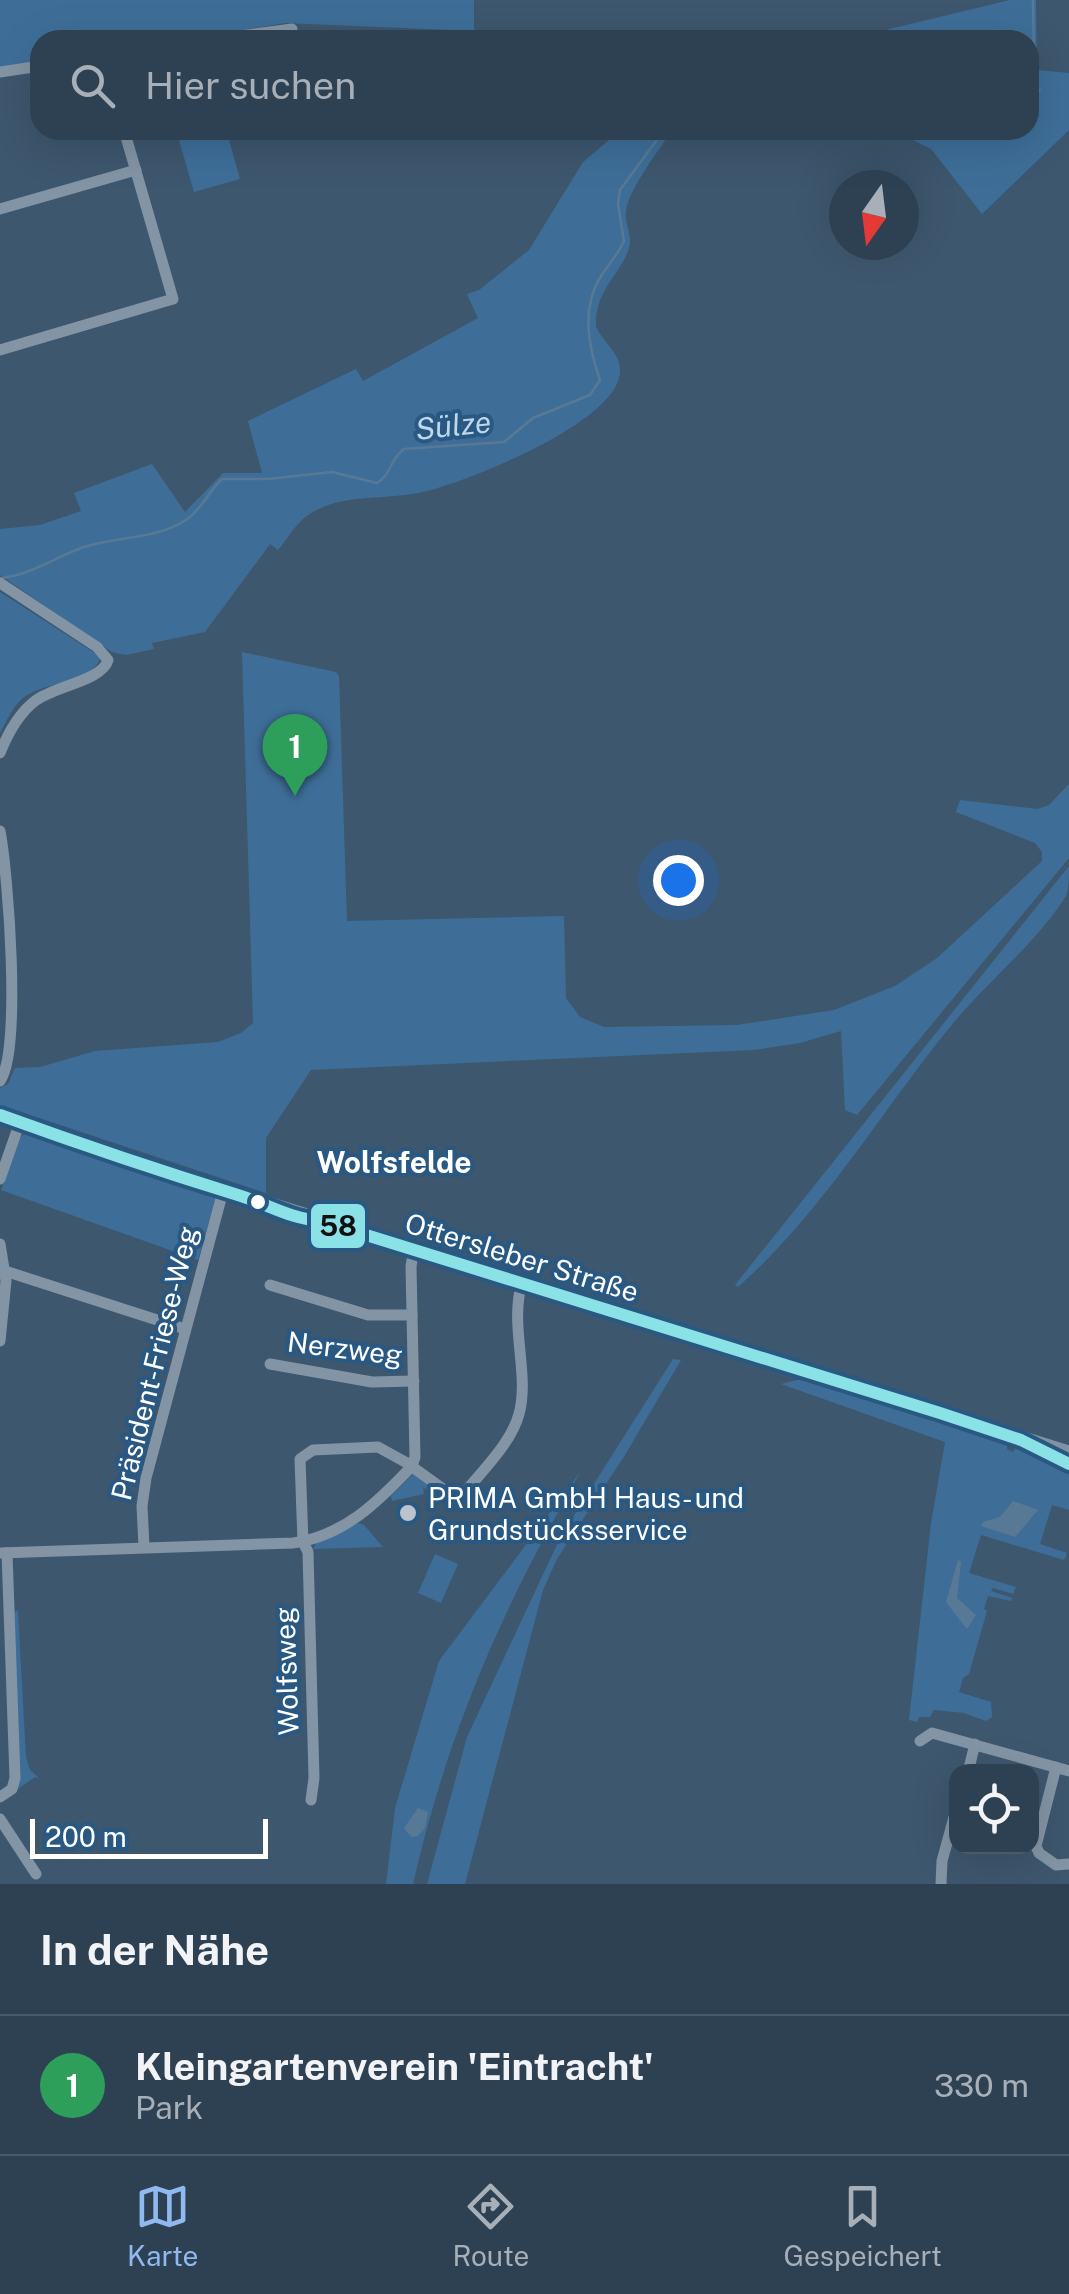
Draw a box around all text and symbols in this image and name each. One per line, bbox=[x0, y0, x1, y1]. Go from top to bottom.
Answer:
search box bbox=[30, 30, 1039, 140]
icon: search bbox=[65, 58, 120, 113]
text: Hier suchen bbox=[145, 63, 356, 108]
north arrow bbox=[829, 170, 919, 260]
water label: Sülze bbox=[413, 403, 493, 447]
pin: 1 bbox=[262, 714, 328, 796]
your location bbox=[653, 855, 704, 906]
district label: Wolfsfelde bbox=[316, 1144, 472, 1180]
unlabelled marker bbox=[248, 1192, 268, 1212]
line badge: 58 bbox=[309, 1202, 367, 1250]
street label: Ottersleber Straße bbox=[401, 1206, 643, 1308]
text: 58 bbox=[319, 1209, 357, 1242]
street label: Präsident-Friese-Weg bbox=[104, 1223, 204, 1503]
street label: Nerzweg bbox=[285, 1325, 405, 1371]
place label: PRIMA GmbH Haus- und Grundstücksservice bbox=[428, 1481, 744, 1546]
marker: PRIMA GmbH Haus- und Grundstücksservice bbox=[397, 1502, 419, 1524]
street label: Wolfsweg bbox=[267, 1606, 305, 1736]
map controls bbox=[949, 1764, 1039, 1854]
button: locate bbox=[949, 1764, 1039, 1854]
scale bar bbox=[30, 1814, 268, 1858]
text: 200 m bbox=[45, 1820, 127, 1853]
text: In der Nähe bbox=[40, 1925, 269, 1974]
text: Kleingartenverein 'Eintracht' bbox=[135, 2044, 654, 2089]
text: 1 bbox=[66, 2067, 79, 2104]
text: 330 m bbox=[934, 2067, 1029, 2104]
text: Park bbox=[135, 2089, 203, 2126]
tab: Karte bbox=[127, 2179, 198, 2272]
tab: Route bbox=[452, 2179, 529, 2272]
tab: Gespeichert bbox=[784, 2179, 942, 2272]

